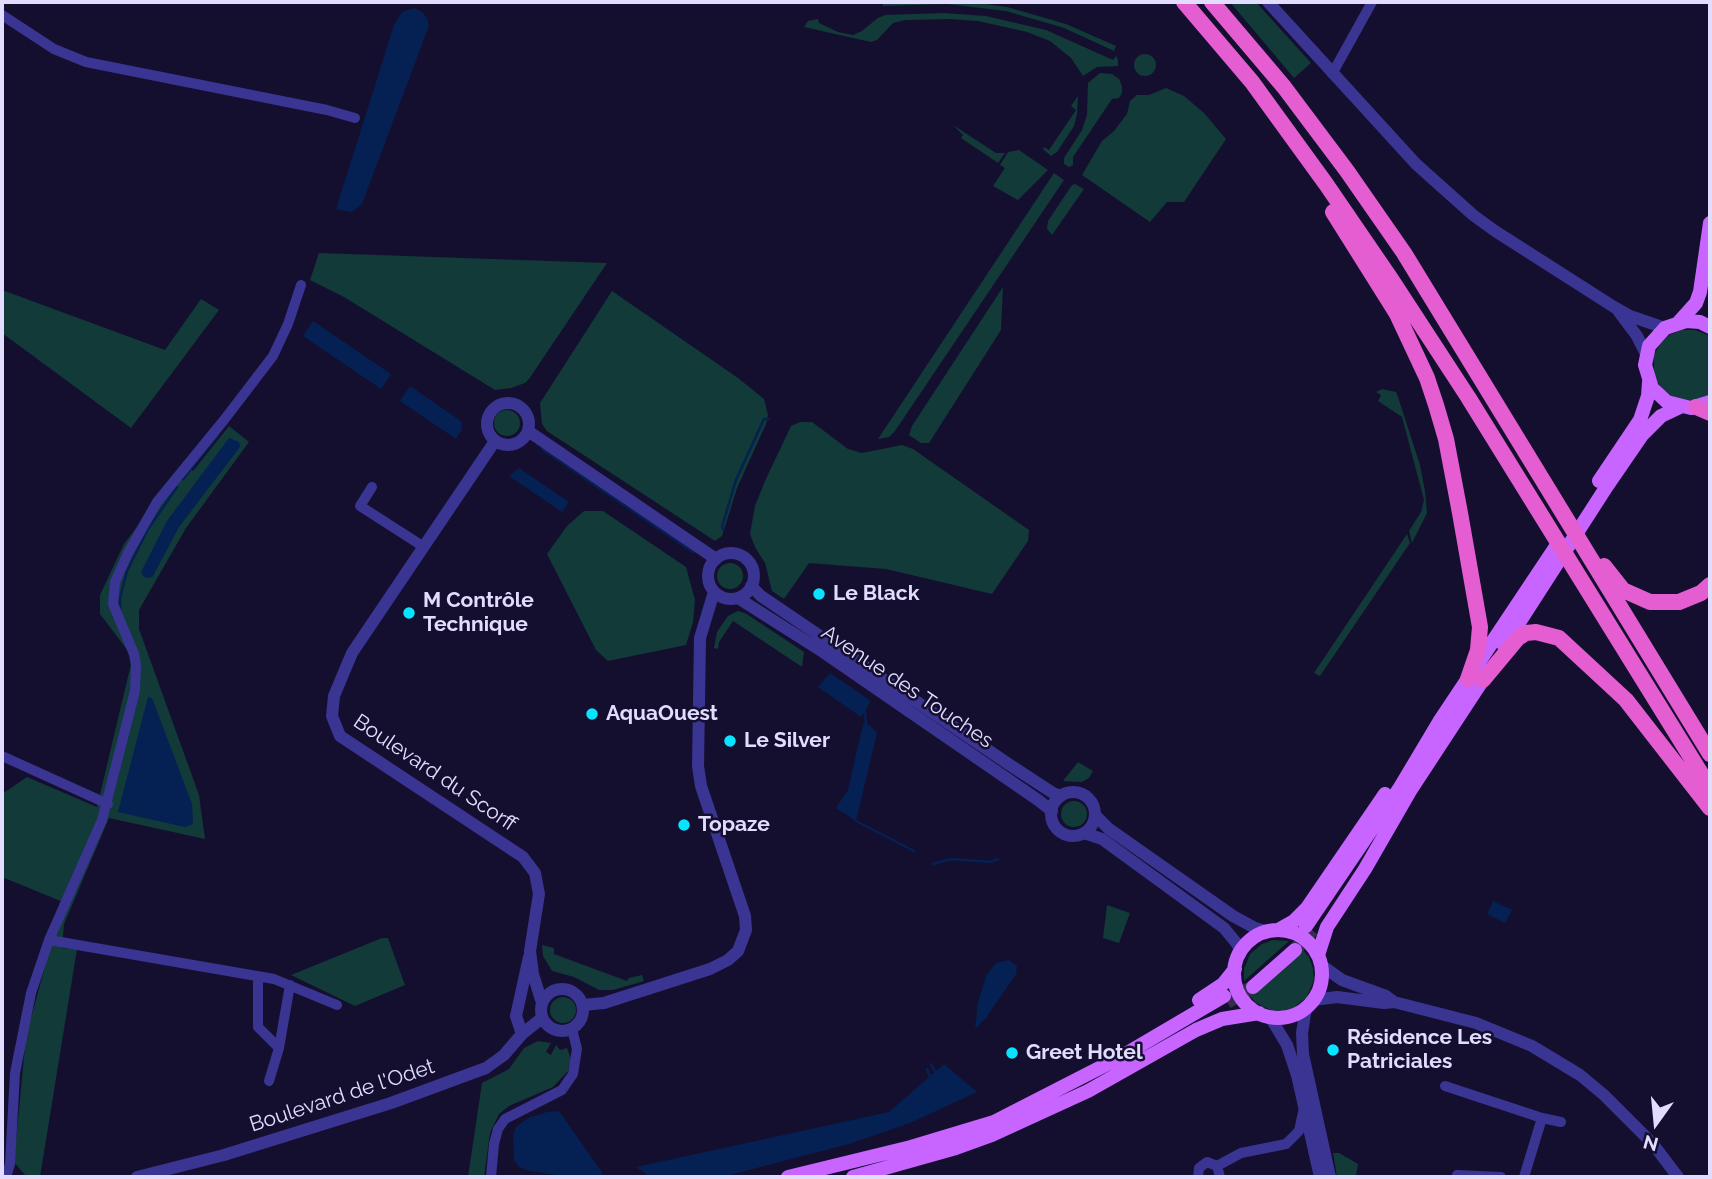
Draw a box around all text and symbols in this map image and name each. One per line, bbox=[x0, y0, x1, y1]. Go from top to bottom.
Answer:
place label: Le Black bbox=[833, 581, 919, 607]
marker: Le Black bbox=[811, 586, 827, 602]
place label: M Contrôle Technique bbox=[423, 588, 534, 638]
marker: M Contrôle Technique bbox=[401, 605, 417, 621]
street label: Avenue des Touches bbox=[816, 620, 998, 754]
place label: AquaOuest bbox=[606, 701, 718, 727]
marker: AquaOuest bbox=[584, 706, 600, 722]
street label: Boulevard du Scorff bbox=[348, 709, 522, 837]
place label: Le Silver bbox=[744, 728, 830, 754]
marker: Le Silver bbox=[722, 733, 738, 749]
place label: Topaze bbox=[698, 812, 770, 838]
marker: Topaze bbox=[676, 817, 692, 833]
place label: Résidence Les Patriciales bbox=[1347, 1025, 1492, 1075]
place label: Greet Hotel bbox=[1026, 1040, 1143, 1066]
marker: Résidence Les Patriciales bbox=[1325, 1042, 1341, 1058]
marker: Greet Hotel bbox=[1004, 1045, 1020, 1061]
street label: Boulevard de l'Odet bbox=[246, 1054, 438, 1138]
north arrow bbox=[1621, 1088, 1691, 1158]
text: N bbox=[1641, 1131, 1660, 1156]

